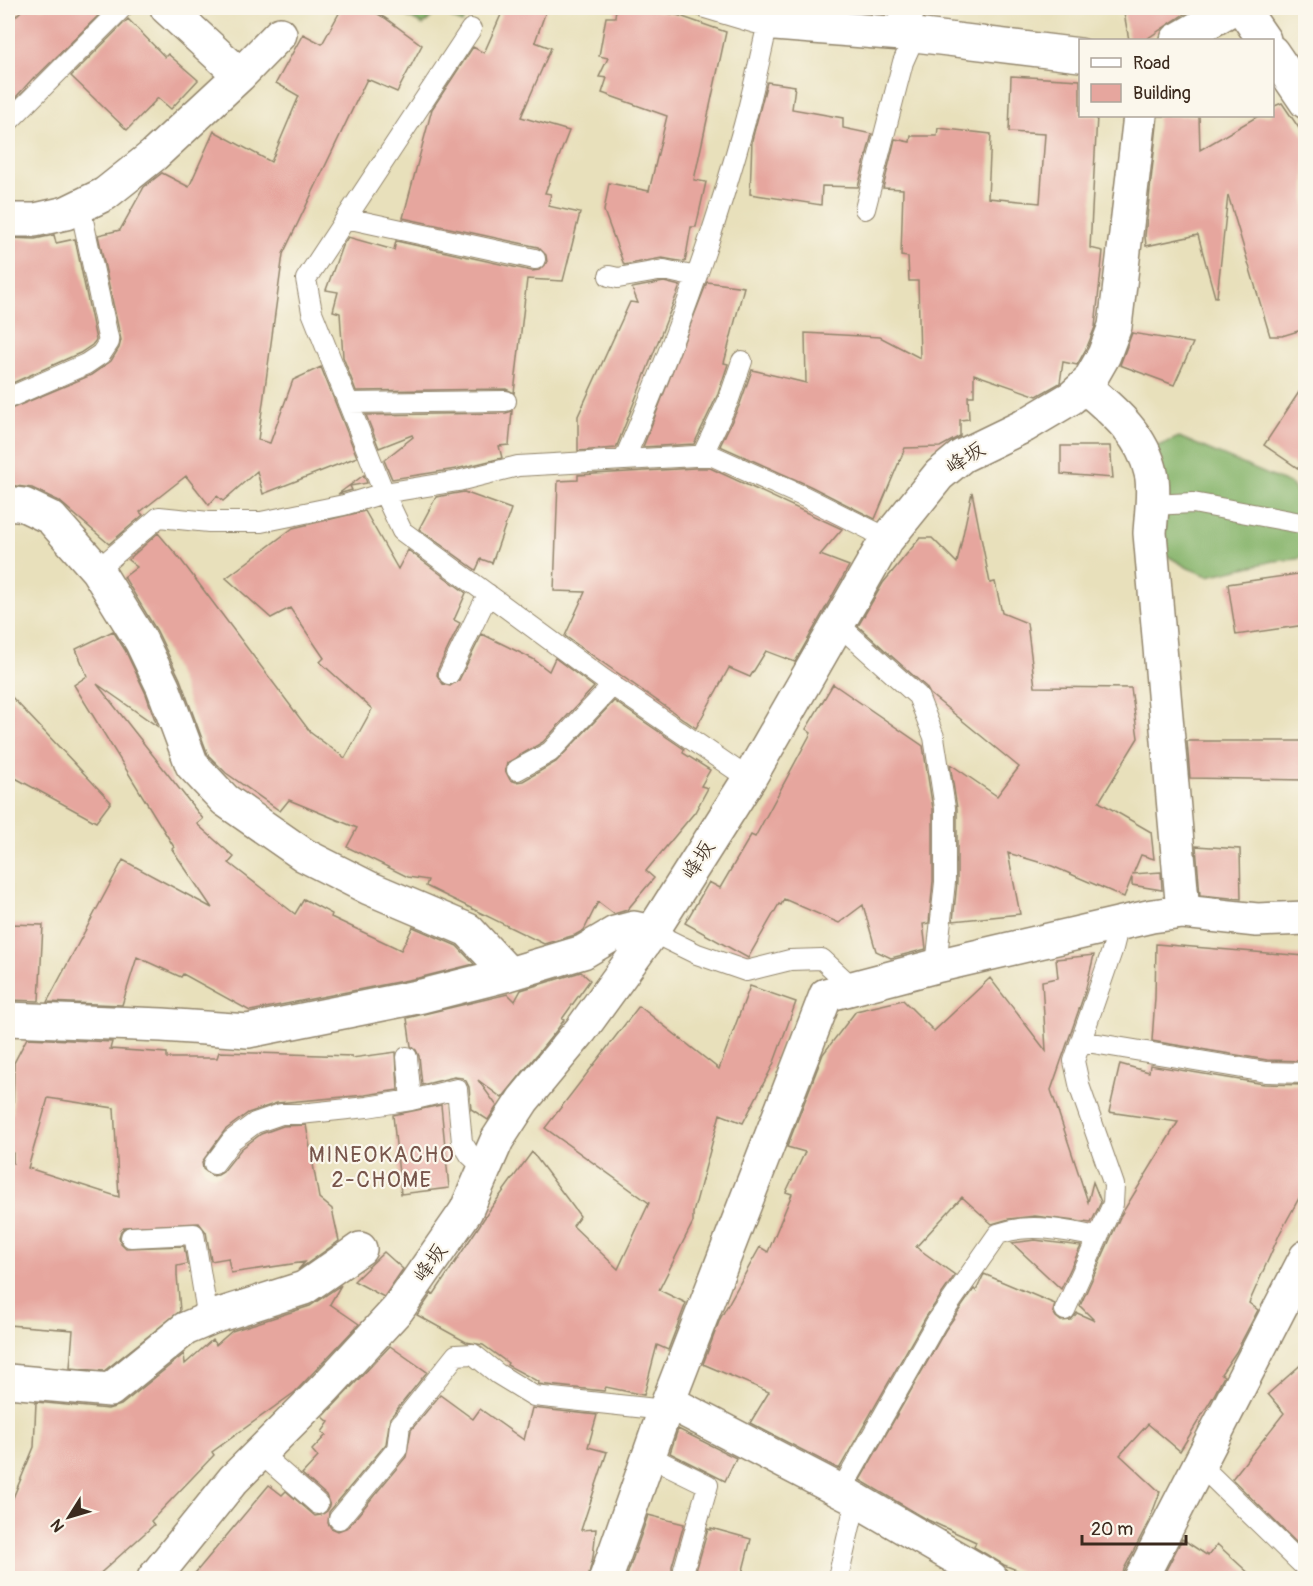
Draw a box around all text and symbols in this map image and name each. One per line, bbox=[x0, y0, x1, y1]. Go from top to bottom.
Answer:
legend bbox=[1079, 39, 1274, 117]
text: Road bbox=[1133, 52, 1170, 75]
text: Building bbox=[1133, 82, 1191, 105]
street label: 峰坂 bbox=[940, 436, 990, 481]
street label: 峰坂 bbox=[676, 835, 721, 885]
district label: MINEOKACHO 2-CHOME bbox=[309, 1141, 455, 1194]
street label: 峰坂 bbox=[407, 1238, 454, 1288]
north arrow bbox=[39, 1487, 99, 1547]
scale bar bbox=[1082, 1508, 1186, 1546]
text: N bbox=[46, 1515, 69, 1536]
text: 20 m bbox=[1091, 1518, 1133, 1541]

